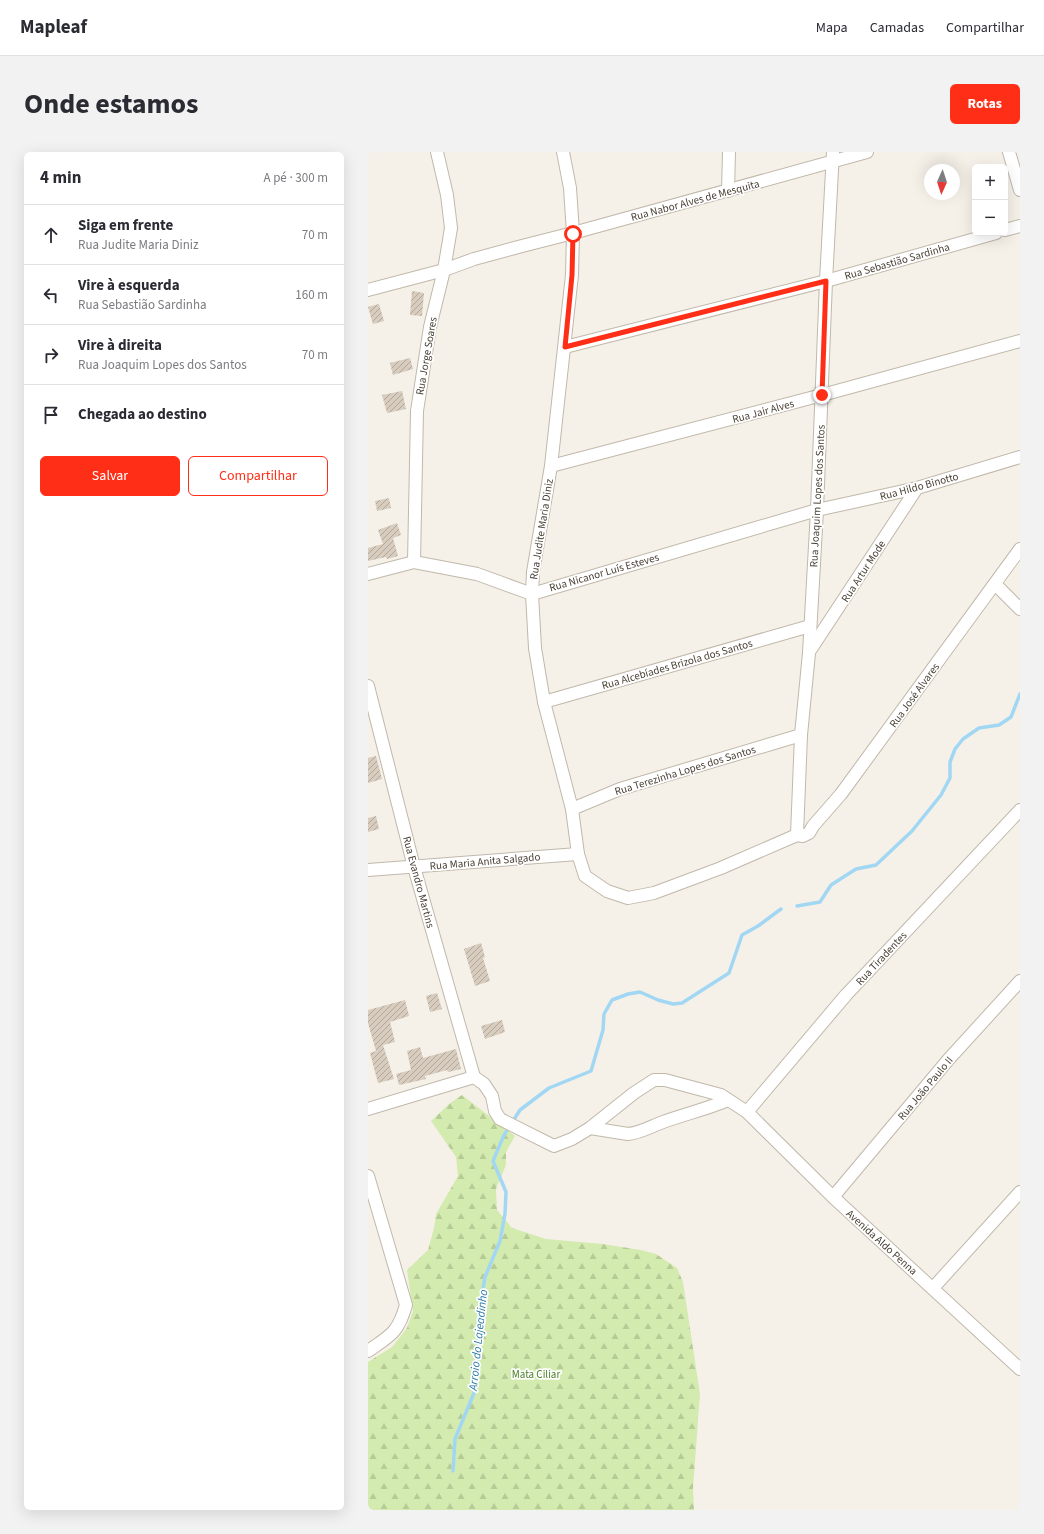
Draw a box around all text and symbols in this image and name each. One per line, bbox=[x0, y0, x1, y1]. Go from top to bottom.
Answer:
text: Mapleaf bbox=[20, 14, 87, 41]
text: Mapa bbox=[816, 18, 848, 38]
text: Camadas bbox=[870, 18, 924, 38]
text: Compartilhar bbox=[946, 18, 1024, 38]
text: Onde estamos bbox=[24, 84, 198, 124]
button: Rotas bbox=[950, 84, 1020, 124]
north arrow bbox=[924, 164, 960, 200]
map controls bbox=[972, 164, 1008, 236]
button: + bbox=[972, 164, 1008, 200]
text: 4 min bbox=[40, 166, 81, 190]
text: A pé · 300 m bbox=[263, 169, 328, 187]
street label: Rua Nabor Alves de Mesquita bbox=[629, 176, 761, 225]
button: − bbox=[972, 200, 1008, 236]
text: Siga em frente bbox=[78, 215, 173, 236]
icon: ahead bbox=[40, 224, 62, 246]
route start bbox=[564, 225, 582, 243]
text: 70 m bbox=[302, 226, 328, 244]
text: Rua Judite Maria Diniz bbox=[78, 236, 199, 254]
street label: Rua Sebastião Sardinha bbox=[843, 239, 951, 284]
text: Vire à esquerda bbox=[78, 275, 180, 296]
icon: left bbox=[40, 284, 62, 306]
text: 160 m bbox=[295, 286, 328, 304]
text: Rua Sebastião Sardinha bbox=[78, 296, 207, 314]
street label: Rua Jorge Soares bbox=[412, 316, 441, 396]
text: Vire à direita bbox=[78, 335, 162, 356]
icon: right bbox=[40, 344, 62, 366]
text: 70 m bbox=[302, 346, 328, 364]
text: Rua Joaquim Lopes dos Santos bbox=[78, 356, 247, 374]
route end bbox=[813, 386, 831, 404]
street label: Rua Jair Alves bbox=[731, 396, 796, 427]
icon: arrive bbox=[40, 404, 62, 426]
text: Chegada ao destino bbox=[78, 404, 207, 425]
street label: Rua Joaquim Lopes dos Santos bbox=[806, 424, 829, 568]
button: Salvar bbox=[40, 456, 180, 496]
button: Compartilhar bbox=[188, 456, 328, 496]
street label: Rua Hildo Binotto bbox=[878, 469, 960, 504]
street label: Rua Judite Maria Diniz bbox=[526, 477, 557, 581]
street label: Rua Artur Mode bbox=[838, 537, 889, 605]
street label: Rua Nicanor Luís Esteves bbox=[548, 550, 661, 595]
street label: Rua Alcebíades Brizola dos Santos bbox=[600, 636, 755, 693]
street label: Rua José Alvares bbox=[886, 660, 943, 731]
street label: Rua Terezinha Lopes dos Santos bbox=[613, 742, 758, 799]
street label: Rua Evandro Martins bbox=[399, 835, 438, 930]
street label: Rua Maria Anita Salgado bbox=[429, 849, 541, 874]
street label: Rua Tiradentes bbox=[852, 928, 911, 989]
street label: Rua João Paulo II bbox=[894, 1053, 956, 1123]
street label: Avenida Aldo Penna bbox=[843, 1206, 921, 1278]
water label: Arroio do Lajeadinho bbox=[465, 1289, 492, 1392]
park label: Mata Ciliar bbox=[512, 1367, 560, 1382]

